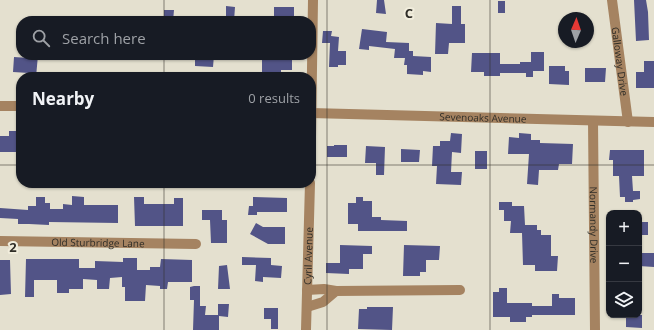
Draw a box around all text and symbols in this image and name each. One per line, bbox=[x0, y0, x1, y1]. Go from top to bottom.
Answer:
text: C bbox=[405, 4, 413, 22]
north arrow bbox=[558, 12, 594, 48]
search box bbox=[16, 16, 316, 60]
street label: Galloway Drive bbox=[609, 26, 632, 97]
icon: search bbox=[30, 27, 52, 49]
text: Search here bbox=[62, 28, 146, 48]
text: Nearby bbox=[32, 87, 94, 110]
text: 0 results bbox=[248, 89, 300, 107]
street label: Sevenoaks Avenue bbox=[439, 109, 527, 126]
street label: Normandy Drive bbox=[587, 186, 601, 264]
map controls bbox=[606, 210, 642, 318]
button: + bbox=[606, 210, 642, 246]
street label: Cyril Avenue bbox=[300, 226, 316, 285]
street label: Old Sturbridge Lane bbox=[51, 235, 145, 250]
text: 2 bbox=[9, 238, 17, 256]
button: − bbox=[606, 246, 642, 282]
button: layers bbox=[606, 282, 642, 318]

